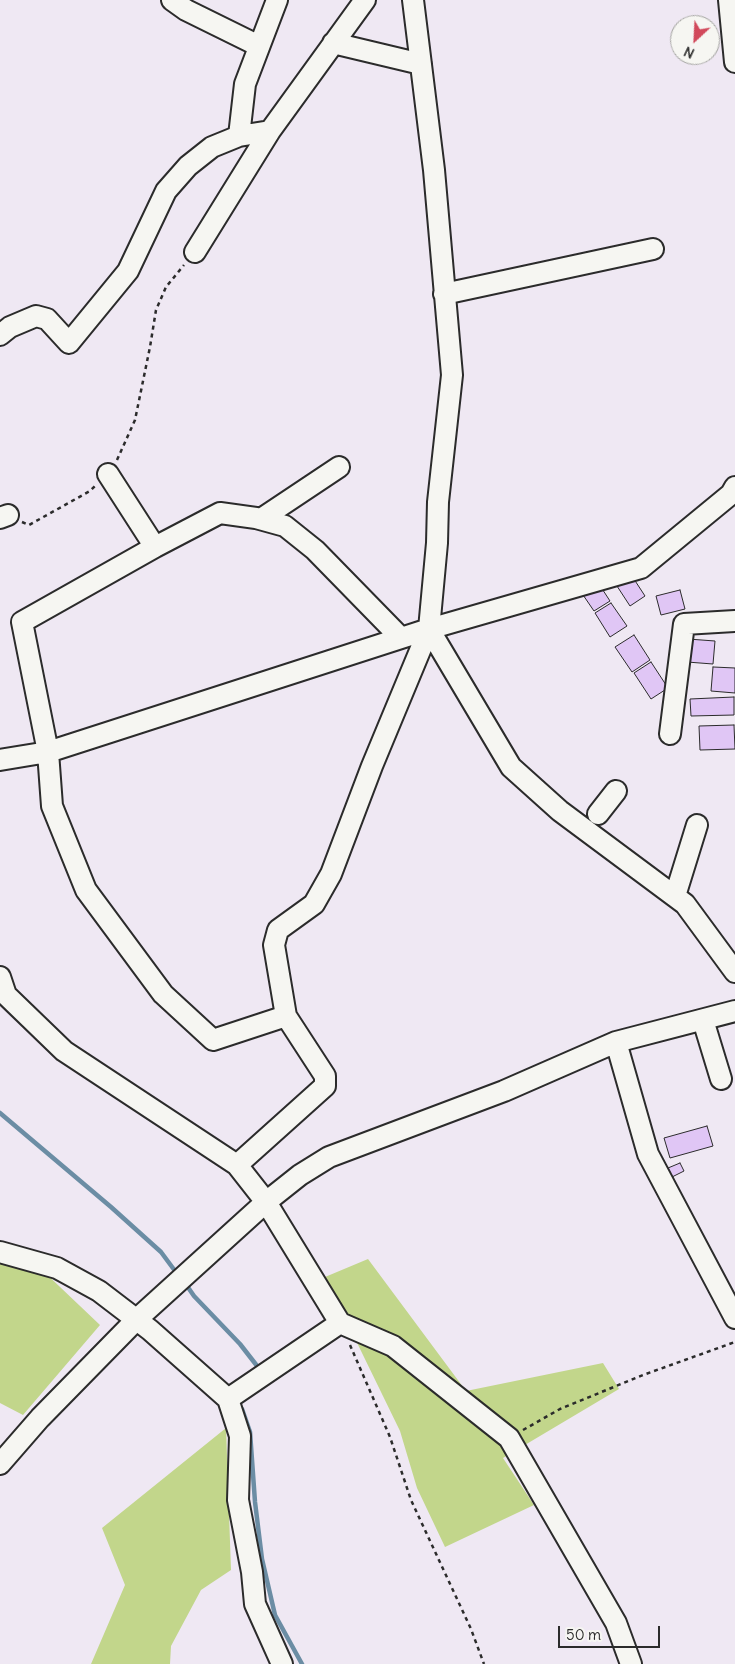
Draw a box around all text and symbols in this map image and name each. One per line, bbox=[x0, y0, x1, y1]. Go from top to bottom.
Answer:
north arrow bbox=[670, 15, 720, 65]
text: N bbox=[681, 42, 697, 63]
scale bar bbox=[560, 1616, 662, 1648]
text: 50 m bbox=[566, 1625, 601, 1644]

